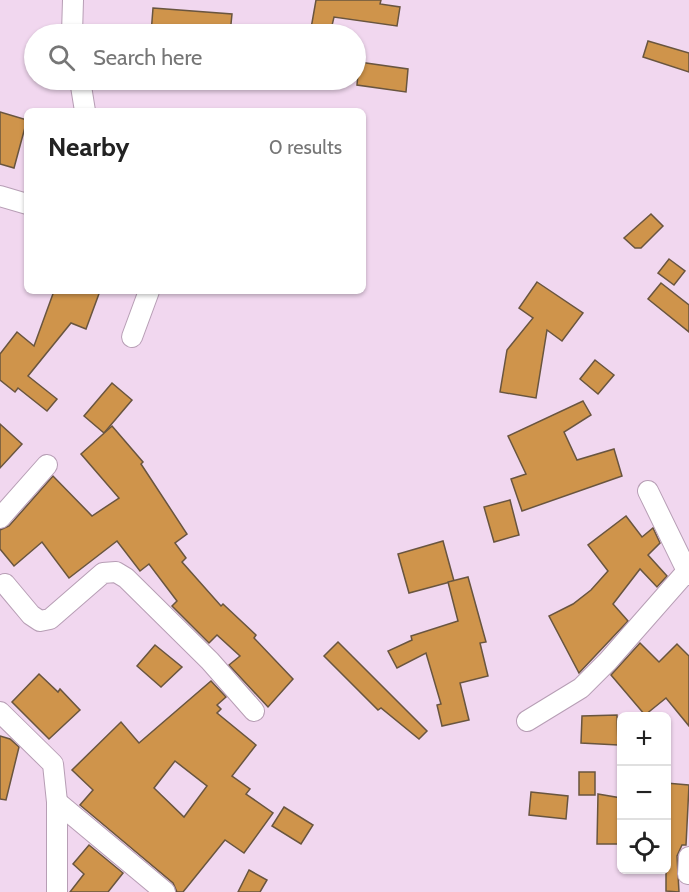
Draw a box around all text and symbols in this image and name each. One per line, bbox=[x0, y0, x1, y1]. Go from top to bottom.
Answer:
search box bbox=[24, 24, 366, 90]
icon: search bbox=[45, 41, 78, 74]
text: Search here bbox=[93, 44, 202, 71]
text: Nearby bbox=[48, 131, 129, 163]
text: 0 results bbox=[269, 135, 342, 159]
map controls bbox=[617, 712, 671, 874]
button: + bbox=[617, 712, 671, 766]
button: − bbox=[617, 766, 671, 820]
button: locate bbox=[617, 820, 671, 874]

